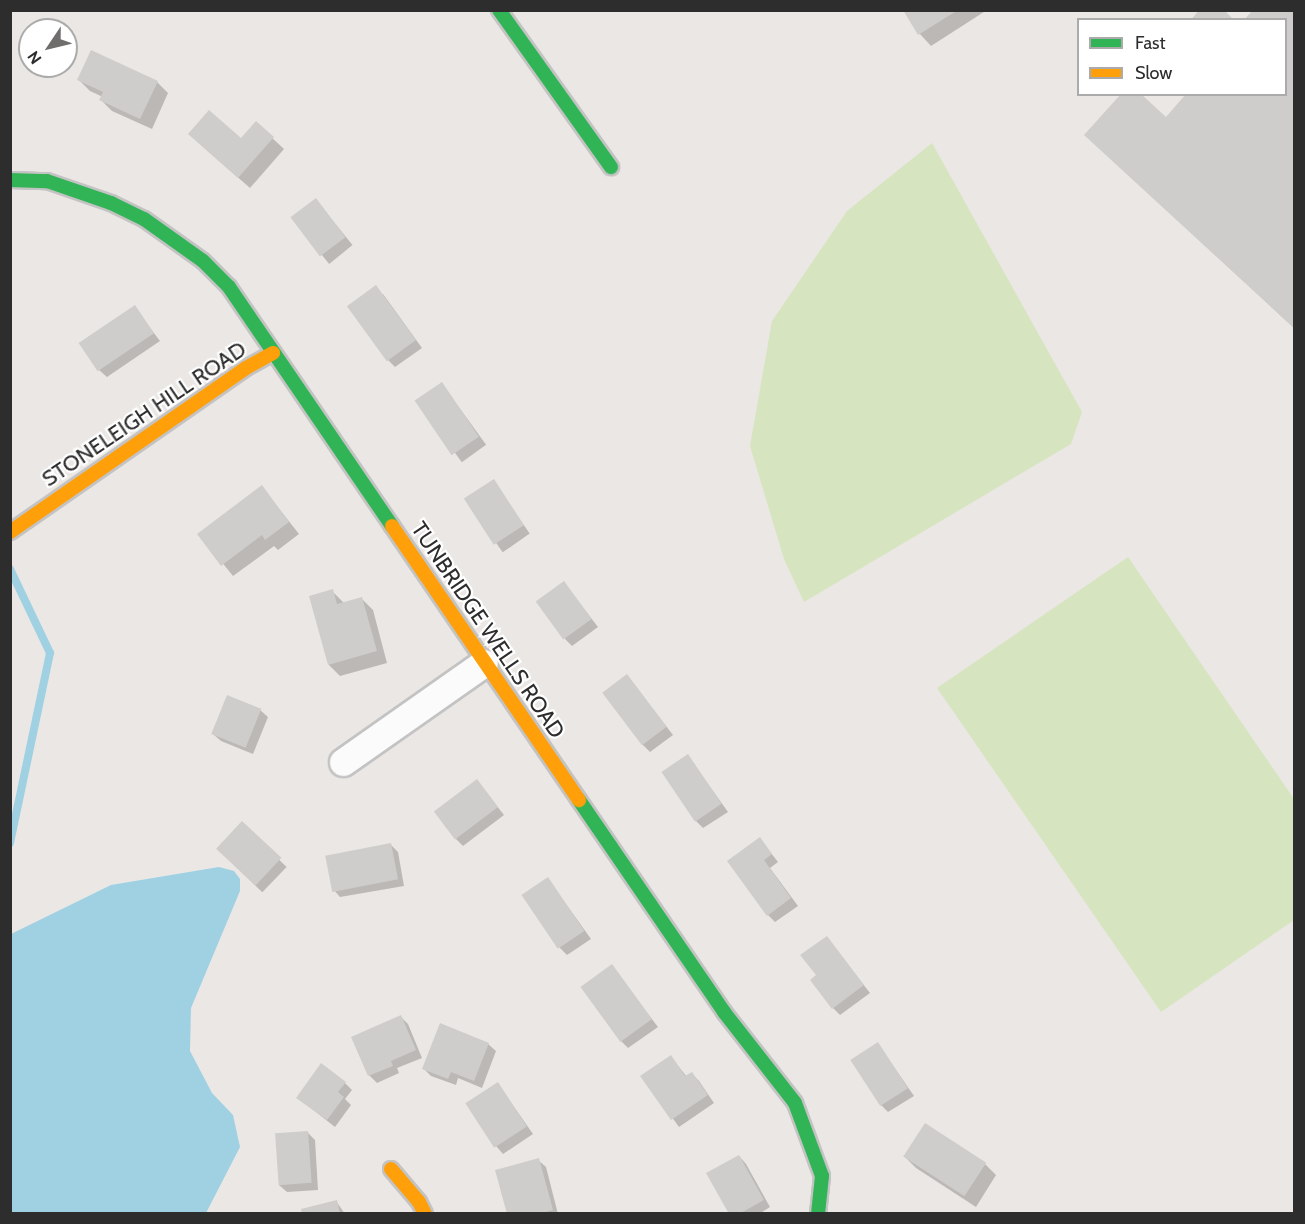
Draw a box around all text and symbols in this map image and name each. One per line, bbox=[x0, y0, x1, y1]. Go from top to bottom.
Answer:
north arrow bbox=[18, 18, 78, 78]
legend bbox=[1077, 18, 1287, 96]
text: Fast bbox=[1135, 32, 1166, 54]
text: N bbox=[23, 47, 46, 68]
text: Slow bbox=[1135, 62, 1172, 84]
street label: STONELEIGH HILL ROAD bbox=[37, 336, 251, 492]
street label: TUNBRIDGE WELLS ROAD bbox=[406, 517, 570, 743]

